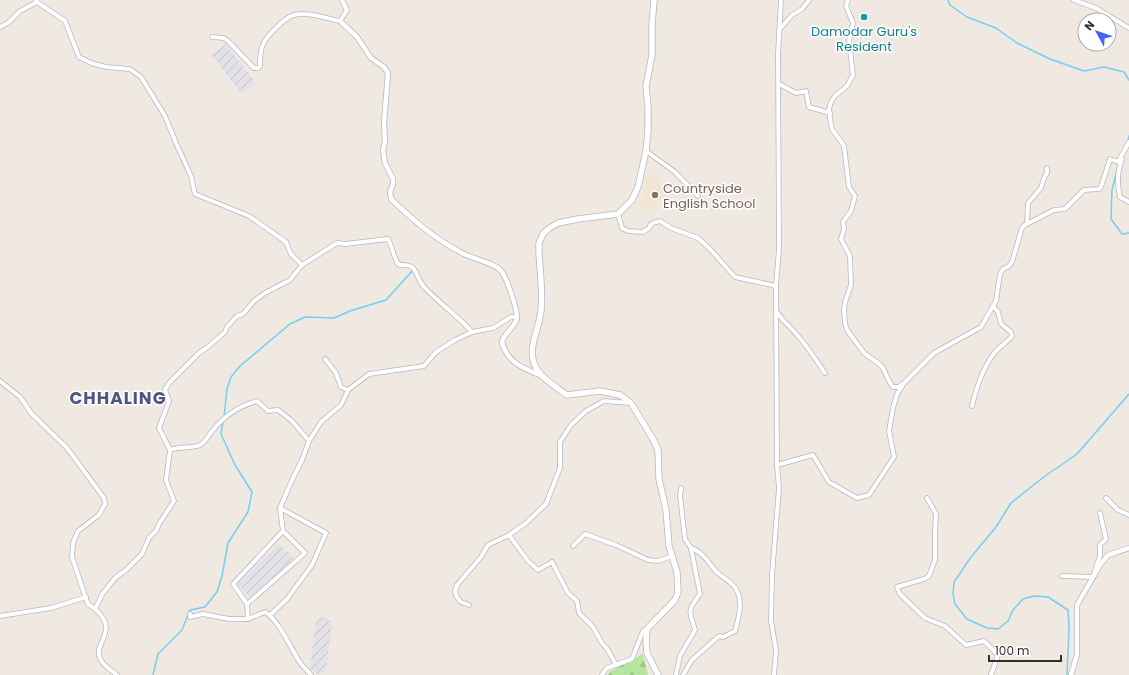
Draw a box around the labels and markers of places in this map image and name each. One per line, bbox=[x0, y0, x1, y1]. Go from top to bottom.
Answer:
marker: Damodar Guru's Resident bbox=[859, 12, 869, 22]
place label: Damodar Guru's Resident bbox=[811, 22, 917, 56]
place label: Countryside English School bbox=[663, 179, 755, 213]
marker: Countryside English School bbox=[650, 190, 660, 200]

